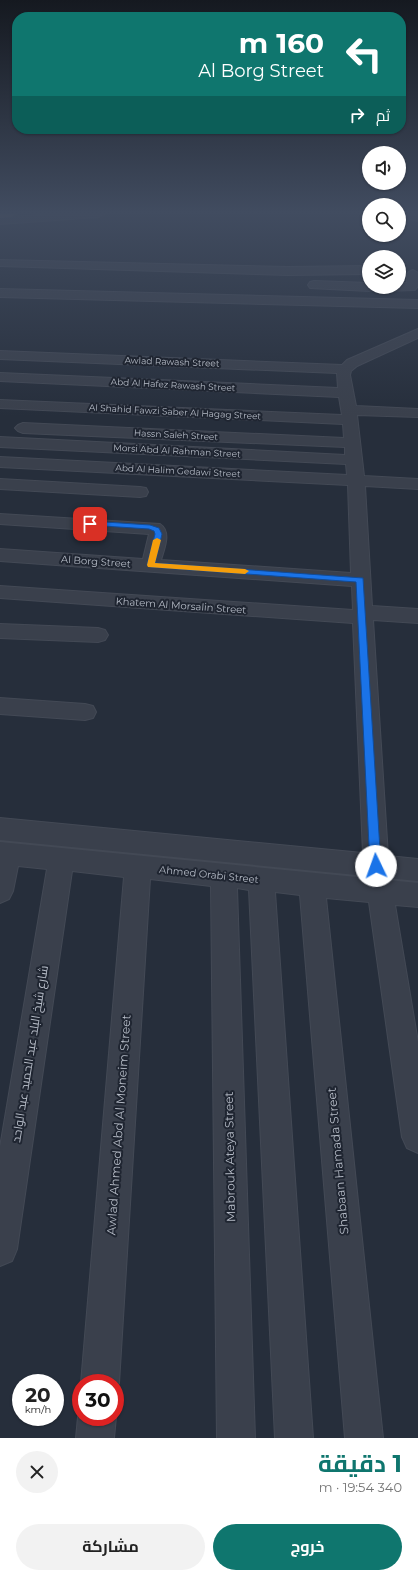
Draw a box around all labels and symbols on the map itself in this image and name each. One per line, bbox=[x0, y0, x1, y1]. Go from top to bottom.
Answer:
street label: Awlad Rawash Street bbox=[124, 354, 220, 369]
street label: Abd Al Hafez Rawash Street bbox=[110, 376, 236, 393]
street label: Al Shahid Fawzi Saber Al Hagag Street bbox=[89, 401, 262, 422]
street label: Hassn Saleh Street bbox=[134, 427, 219, 442]
street label: Morsi Abd Al Rahman Street bbox=[113, 442, 241, 459]
street label: Abd Al Halim Gedawi Street bbox=[115, 462, 241, 479]
pin bbox=[73, 507, 107, 541]
street label: Al Borg Street bbox=[61, 553, 131, 570]
street label: Khatem Al Morsalin Street bbox=[115, 594, 247, 617]
position arrow bbox=[355, 845, 397, 887]
street label: Ahmed Orabi Street bbox=[158, 863, 259, 886]
street label: شارع شيخ البلد عبد الحميد عبد الواحد bbox=[8, 964, 52, 1144]
street label: Awlad Ahmed Abd Al Moneim Street bbox=[103, 1014, 134, 1236]
street label: Shabaan Hamada Street bbox=[324, 1087, 351, 1235]
street label: Mabrouk Ateya Street bbox=[221, 1092, 238, 1222]
speed limit sign: 30 bbox=[72, 1374, 124, 1426]

